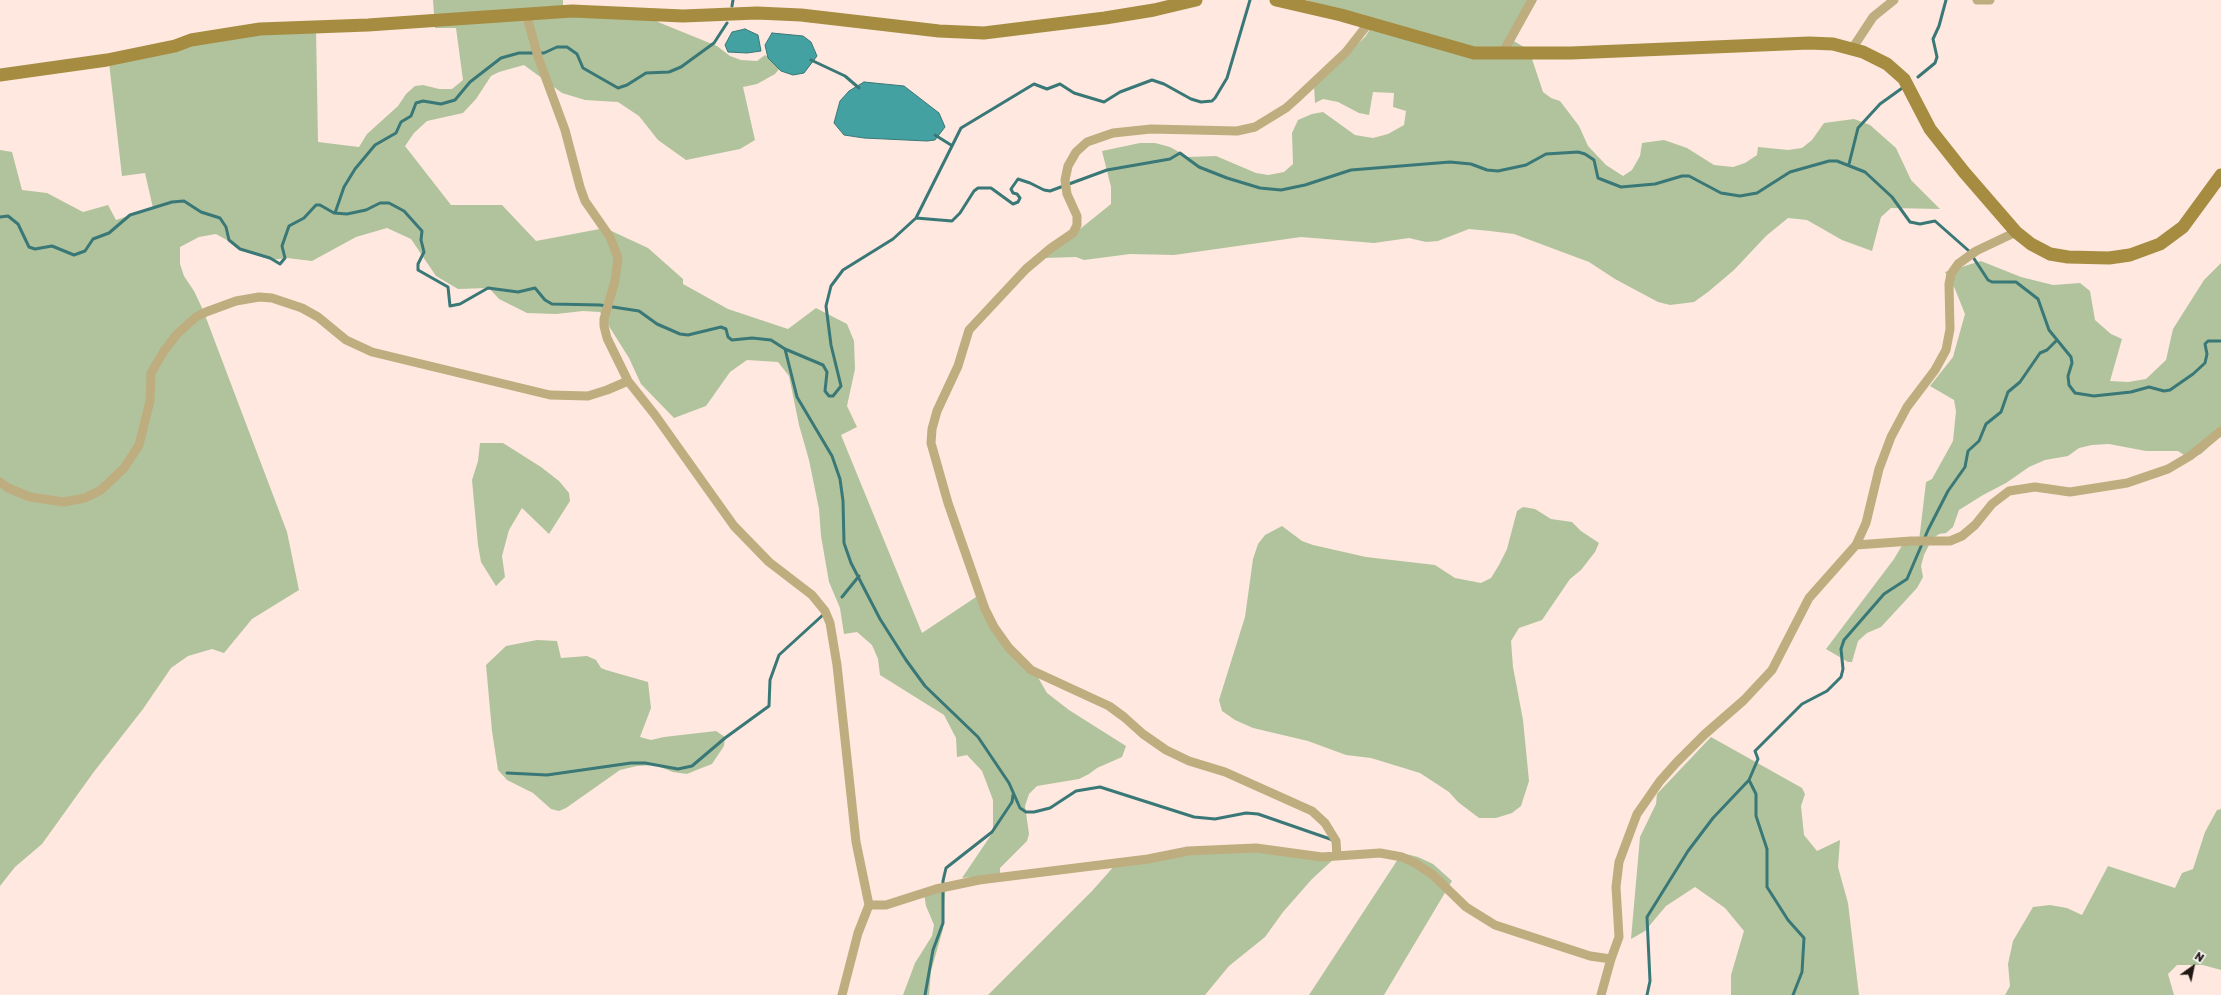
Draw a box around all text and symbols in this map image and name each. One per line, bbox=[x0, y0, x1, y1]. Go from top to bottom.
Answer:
north arrow bbox=[2173, 947, 2213, 987]
text: N bbox=[2193, 949, 2207, 964]

